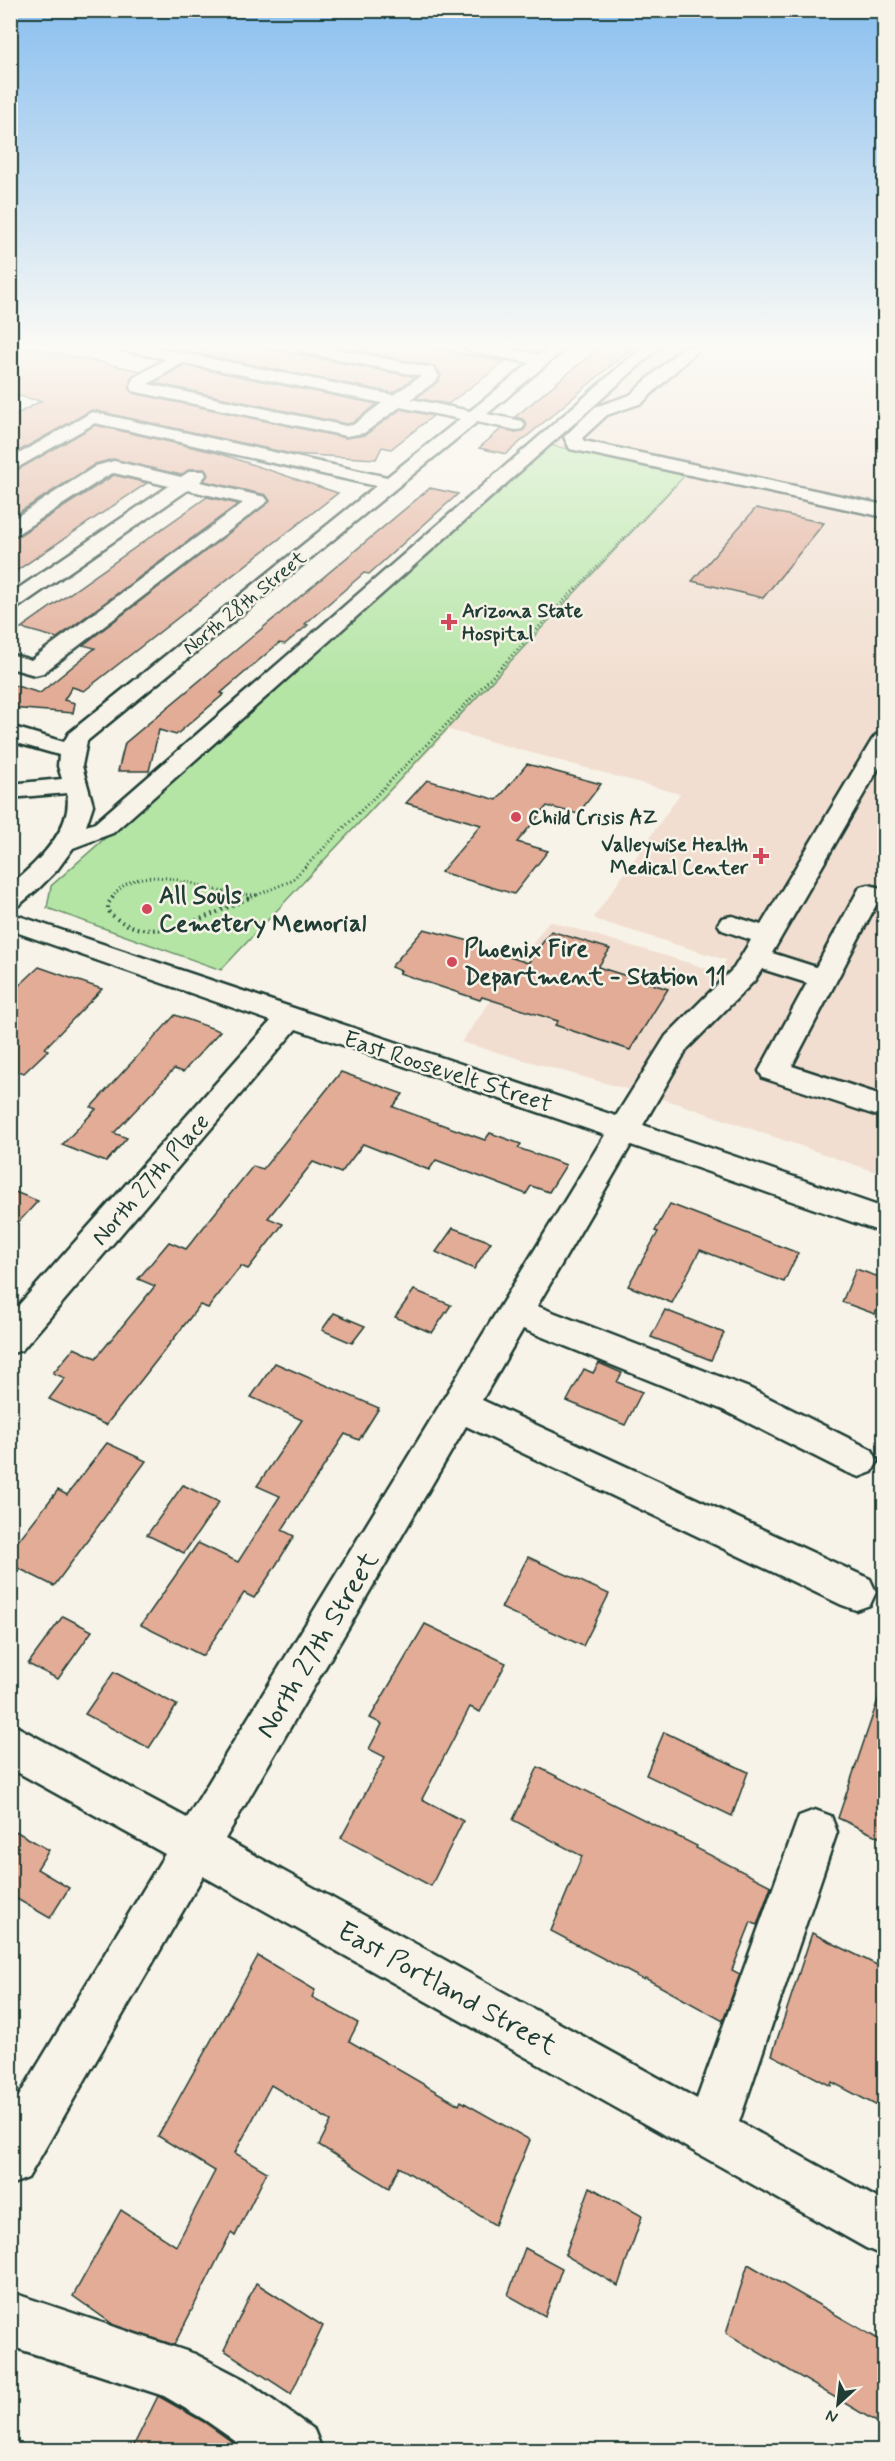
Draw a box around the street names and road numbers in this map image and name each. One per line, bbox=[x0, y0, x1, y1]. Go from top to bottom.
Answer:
street label: North 28th Street bbox=[177, 545, 313, 662]
street label: East Roosevelt Street bbox=[339, 1024, 556, 1121]
street label: North 27th Place bbox=[85, 1107, 217, 1253]
street label: North 27th Street bbox=[248, 1545, 389, 1746]
street label: East Portland Street bbox=[330, 1913, 564, 2065]

